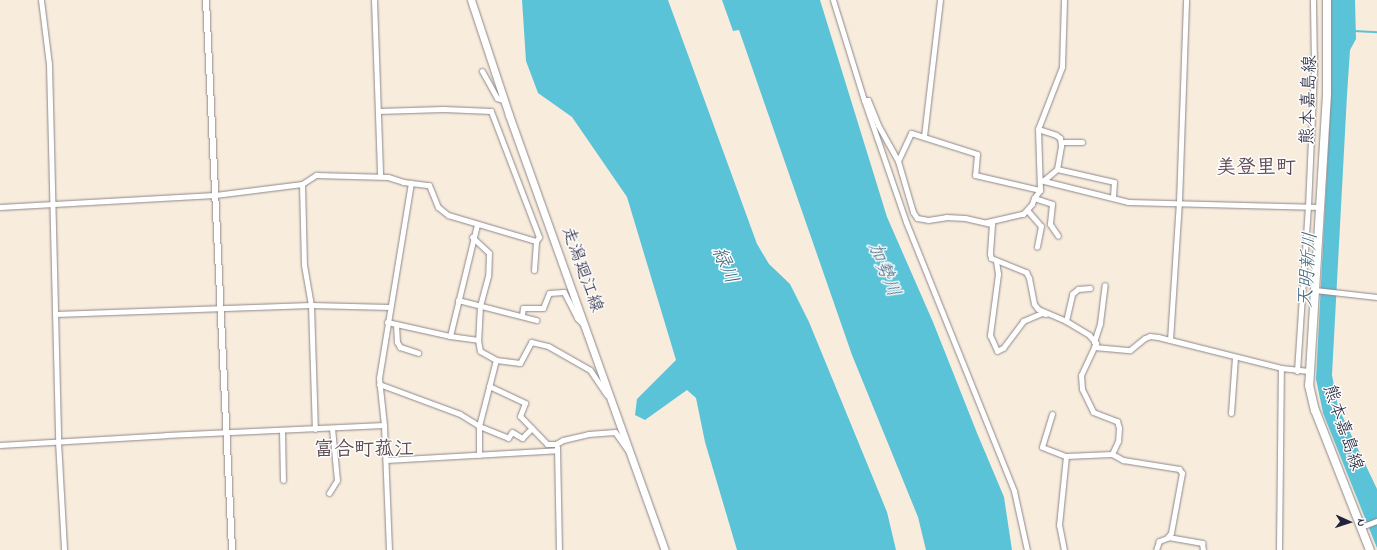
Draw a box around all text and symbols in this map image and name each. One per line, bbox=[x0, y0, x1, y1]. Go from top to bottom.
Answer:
street label: 熊本嘉島線 bbox=[1298, 55, 1322, 145]
district label: 美登里町 bbox=[1216, 156, 1296, 180]
street label: 走潟廻江線 bbox=[555, 224, 607, 316]
water label: 天明新川 bbox=[1295, 231, 1323, 309]
water label: 加勢川 bbox=[862, 239, 904, 301]
water label: 緑川 bbox=[706, 244, 742, 288]
street label: 熊本嘉島線 bbox=[1317, 382, 1367, 474]
district label: 富合町菰江 bbox=[314, 438, 414, 462]
north arrow bbox=[1329, 502, 1369, 542]
text: N bbox=[1353, 518, 1369, 527]

